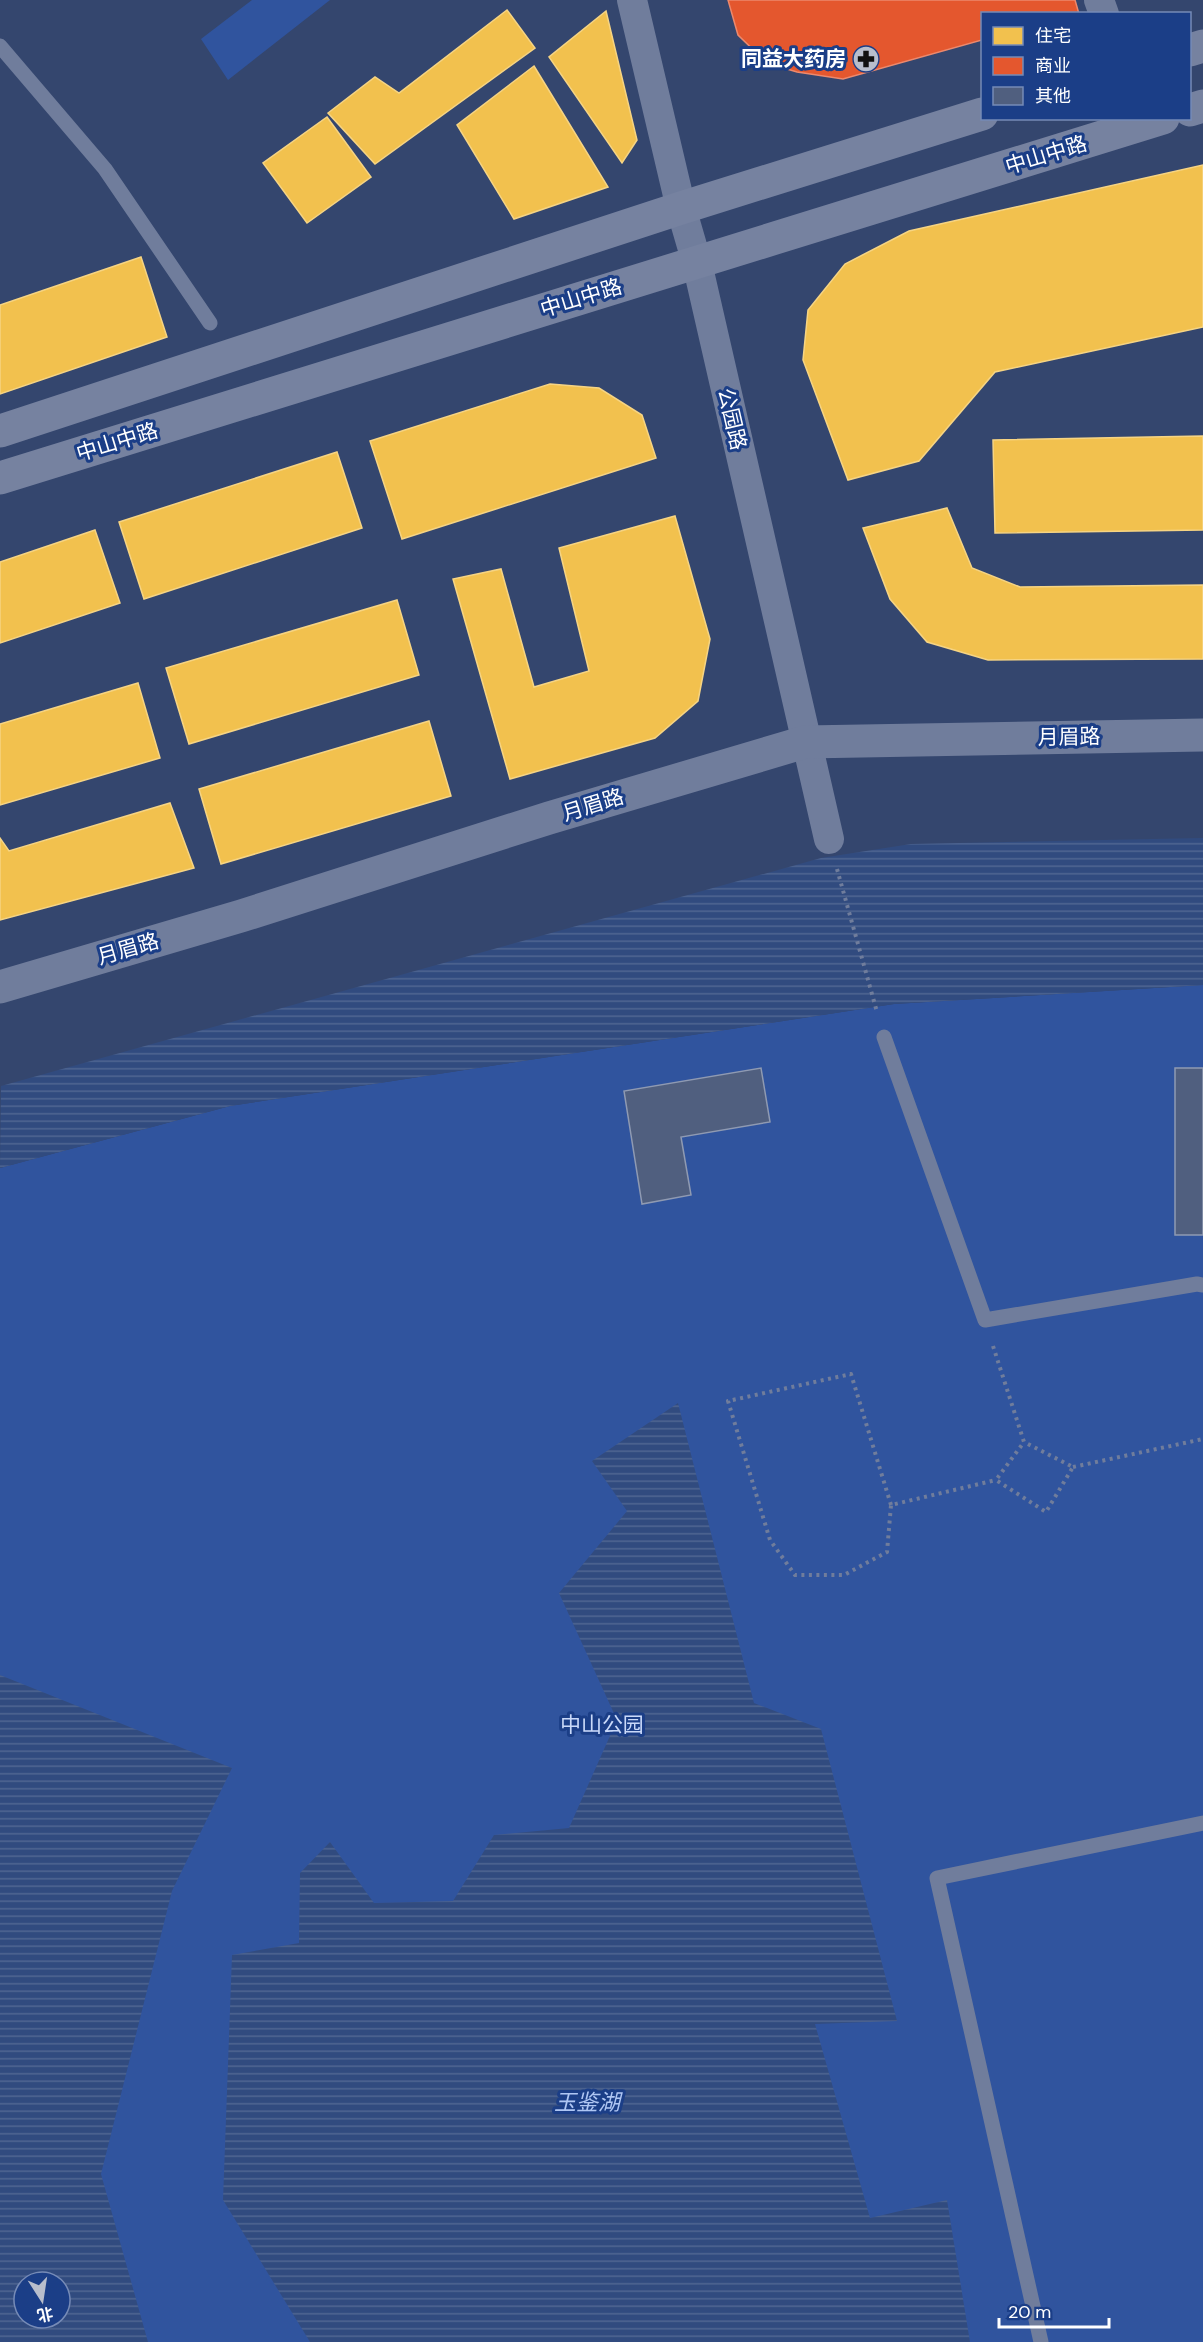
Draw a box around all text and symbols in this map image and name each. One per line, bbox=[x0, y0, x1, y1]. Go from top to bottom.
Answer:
legend bbox=[981, 12, 1191, 120]
text: 住宅 bbox=[1035, 24, 1071, 48]
pharmacy icon: 同益大药房 bbox=[851, 44, 881, 74]
place label: 同益大药房 bbox=[741, 45, 846, 73]
text: 商业 bbox=[1035, 54, 1071, 78]
text: 其他 bbox=[1035, 84, 1071, 108]
street label: 中山中路 bbox=[1002, 129, 1090, 181]
street label: 中山中路 bbox=[537, 272, 625, 324]
street label: 公园路 bbox=[711, 385, 753, 453]
street label: 中山中路 bbox=[73, 416, 161, 468]
street label: 月眉路 bbox=[1037, 722, 1101, 752]
street label: 月眉路 bbox=[559, 782, 627, 828]
street label: 月眉路 bbox=[94, 927, 162, 971]
park label: 中山公园 bbox=[560, 1711, 644, 1739]
water label: 玉鉴湖 bbox=[554, 2088, 623, 2117]
north arrow bbox=[12, 2270, 72, 2330]
scale bar bbox=[999, 2291, 1108, 2329]
text: 20 m bbox=[1008, 2300, 1051, 2324]
text: 北 bbox=[35, 2302, 55, 2326]

